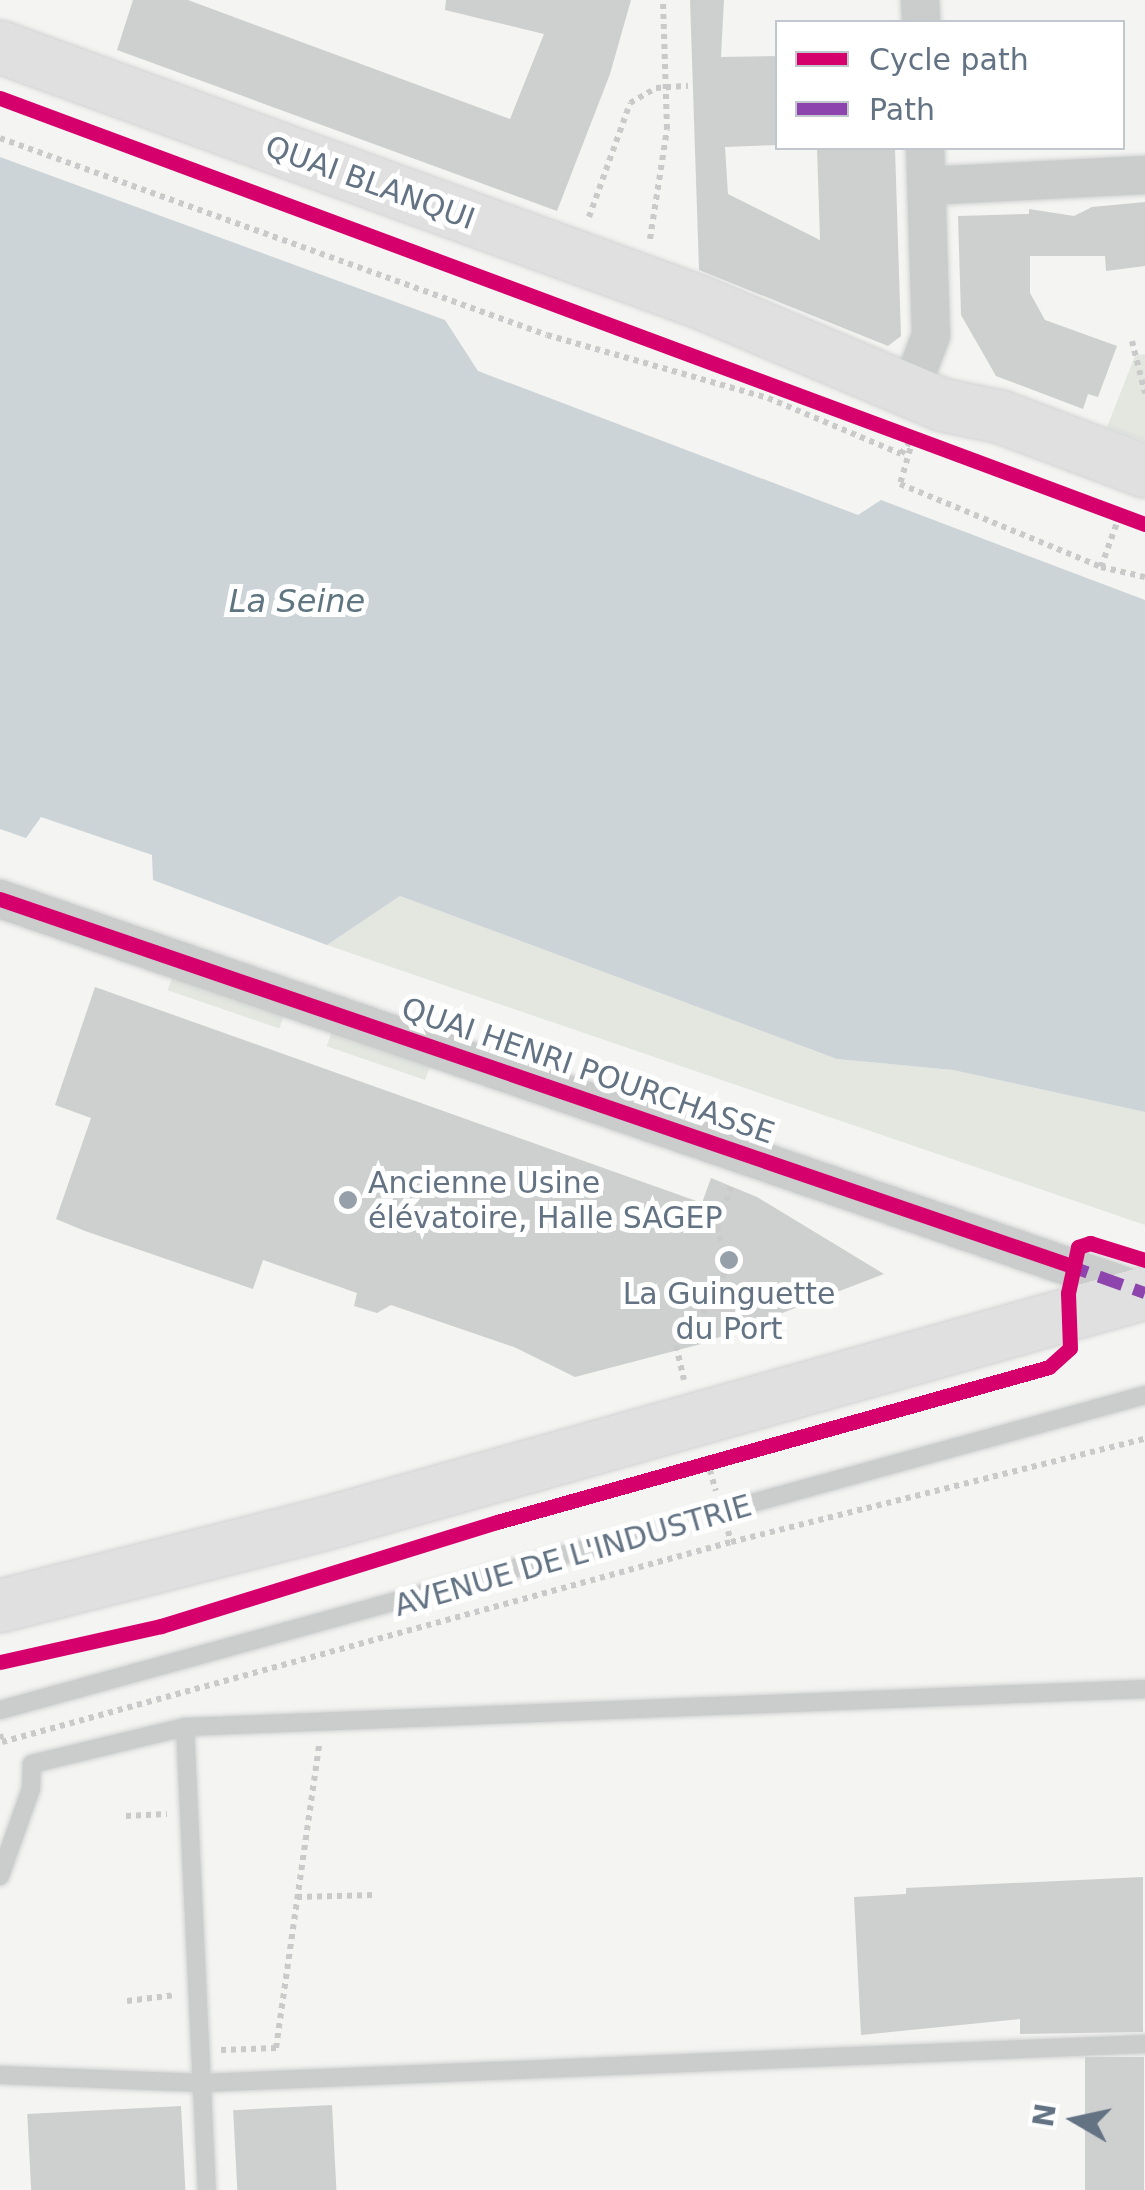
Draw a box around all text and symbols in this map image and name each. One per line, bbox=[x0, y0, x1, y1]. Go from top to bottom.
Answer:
legend bbox=[775, 20, 1125, 150]
text: Cycle path bbox=[869, 42, 1029, 77]
text: Path bbox=[869, 92, 935, 127]
street label: QUAI BLANQUI bbox=[261, 128, 479, 238]
water label: La Seine bbox=[229, 582, 365, 620]
street label: QUAI HENRI POURCHASSE bbox=[397, 990, 779, 1152]
place label: Ancienne Usine élévatoire, Halle SAGEP bbox=[368, 1165, 723, 1236]
marker: Ancienne Usine élévatoire, Halle SAGEP bbox=[337, 1189, 359, 1211]
marker: La Guinguette du Port bbox=[718, 1249, 740, 1271]
place label: La Guinguette du Port bbox=[623, 1276, 835, 1346]
street label: AVENUE DE L'INDUSTRIE bbox=[390, 1488, 756, 1624]
north arrow bbox=[1025, 2070, 1125, 2170]
text: N bbox=[1027, 2101, 1063, 2129]

